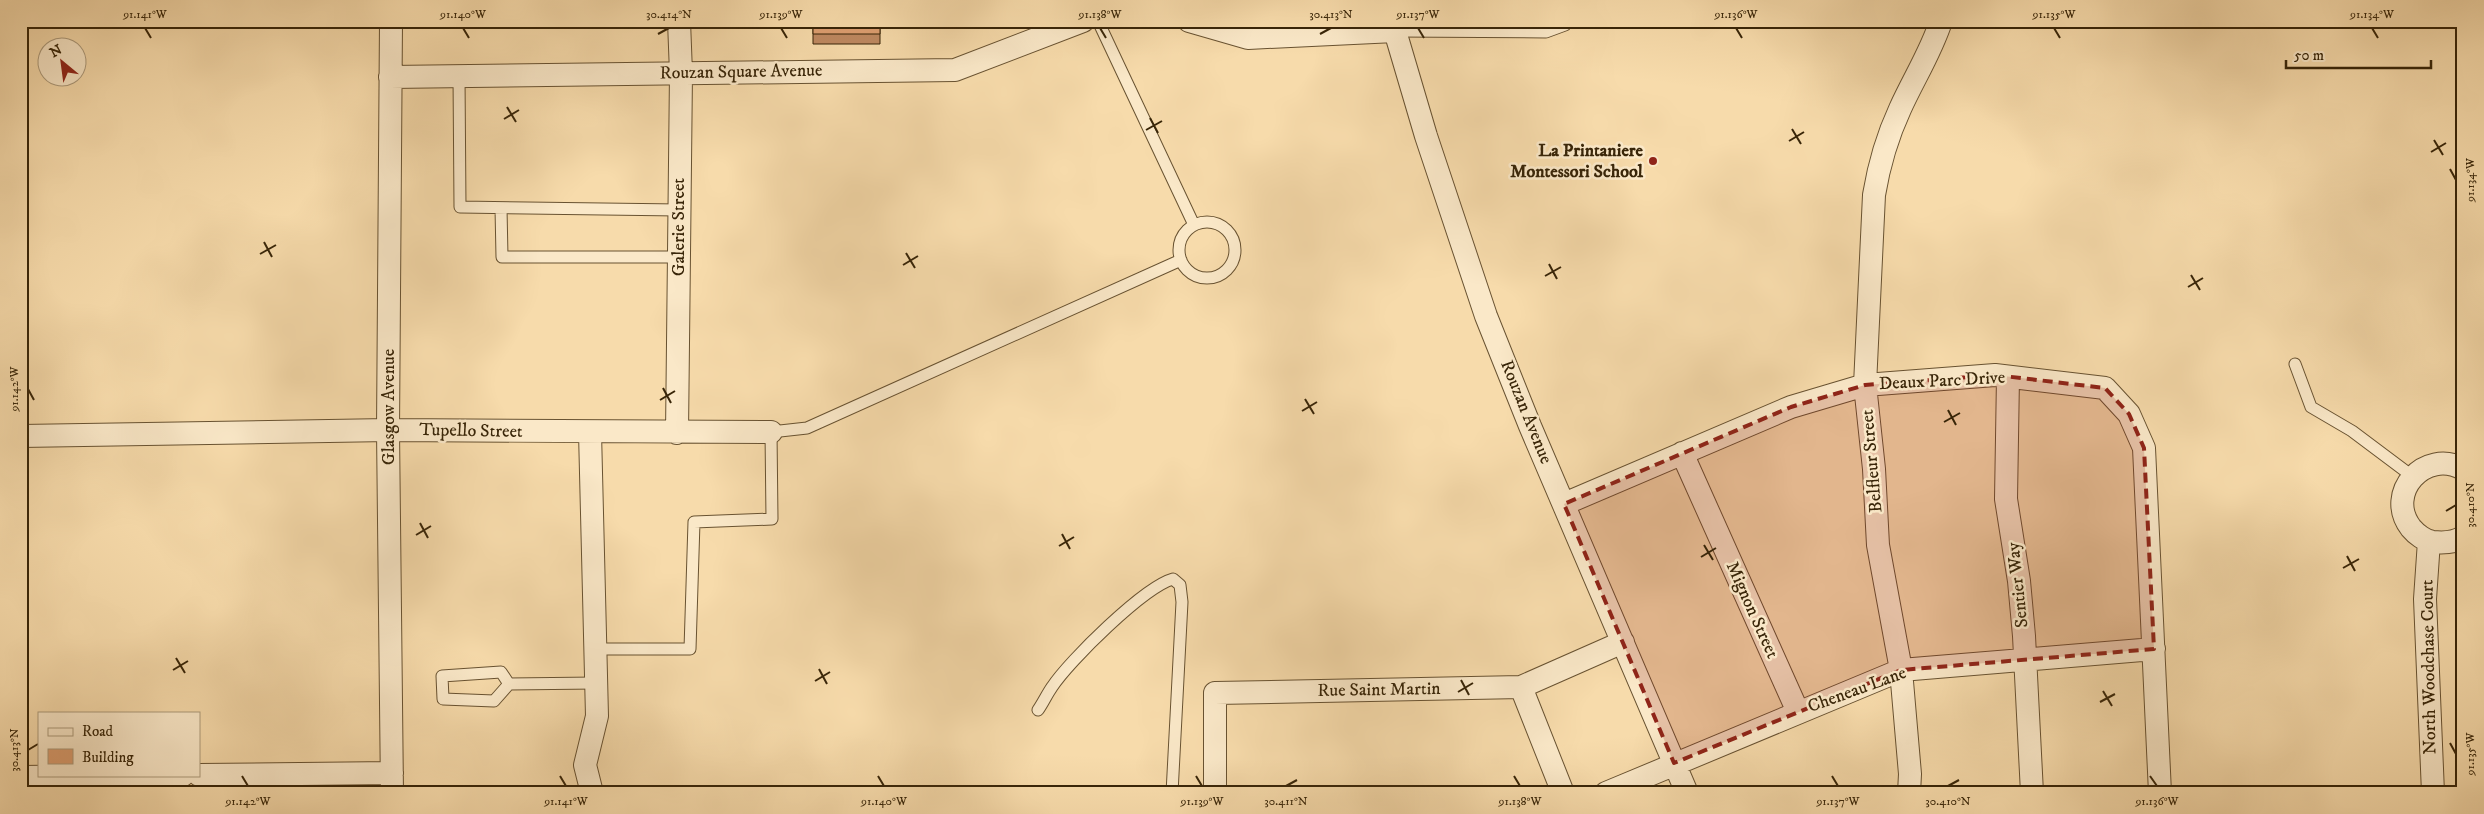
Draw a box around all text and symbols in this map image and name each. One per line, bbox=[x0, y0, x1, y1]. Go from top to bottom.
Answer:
text: 91.141°W bbox=[122, 7, 168, 22]
text: 91.140°W bbox=[439, 7, 487, 22]
text: 30.414°N bbox=[646, 7, 692, 22]
text: 91.139°W bbox=[759, 7, 803, 22]
text: 91.138°W bbox=[1078, 7, 1122, 22]
text: 30.413°N bbox=[1309, 7, 1353, 22]
text: 91.137°W bbox=[1395, 7, 1441, 22]
text: 91.136°W bbox=[1713, 7, 1759, 22]
text: 91.135°W bbox=[2032, 7, 2076, 22]
text: 91.134°W bbox=[2349, 7, 2395, 22]
north arrow bbox=[38, 38, 88, 88]
scale bar bbox=[2286, 38, 2432, 70]
text: N bbox=[47, 41, 66, 62]
text: 50 m bbox=[2294, 46, 2324, 65]
street label: Rouzan Square Avenue bbox=[659, 60, 823, 84]
place label: La Printaniere Montessori School bbox=[1510, 140, 1644, 183]
marker: La Printaniere Montessori School bbox=[1647, 155, 1659, 167]
text: 91.134°W bbox=[2463, 157, 2478, 203]
street label: Galerie Street bbox=[668, 178, 690, 276]
street label: Glasgow Avenue bbox=[378, 349, 400, 465]
street label: Rouzan Avenue bbox=[1495, 357, 1557, 467]
text: 91.142°W bbox=[7, 365, 22, 413]
street label: Deaux Parc Drive bbox=[1878, 367, 2006, 395]
street label: Belfleur Street bbox=[1857, 408, 1887, 514]
street label: Tupello Street bbox=[419, 419, 523, 443]
text: 30.410°N bbox=[2463, 482, 2478, 528]
street label: Sentier Way bbox=[2003, 541, 2033, 629]
street label: Mignon Street bbox=[1721, 558, 1783, 662]
street label: North Woodchase Court bbox=[2416, 579, 2442, 755]
street label: Cheneau Lane bbox=[1805, 662, 1909, 718]
street label: Rue Saint Martin bbox=[1317, 678, 1441, 702]
legend bbox=[38, 712, 200, 776]
text: Road bbox=[82, 722, 114, 741]
text: 30.413°N bbox=[7, 728, 22, 772]
text: 91.135°W bbox=[2463, 732, 2478, 776]
text: Building bbox=[82, 748, 134, 767]
text: 91.142°W bbox=[224, 794, 272, 809]
text: 91.141°W bbox=[543, 794, 589, 809]
text: 91.140°W bbox=[860, 794, 908, 809]
text: 91.139°W bbox=[1180, 794, 1224, 809]
text: 30.411°N bbox=[1264, 794, 1308, 809]
text: 91.138°W bbox=[1498, 794, 1542, 809]
text: 91.137°W bbox=[1815, 794, 1861, 809]
text: 30.410°N bbox=[1925, 794, 1971, 809]
text: 91.136°W bbox=[2134, 794, 2180, 809]

